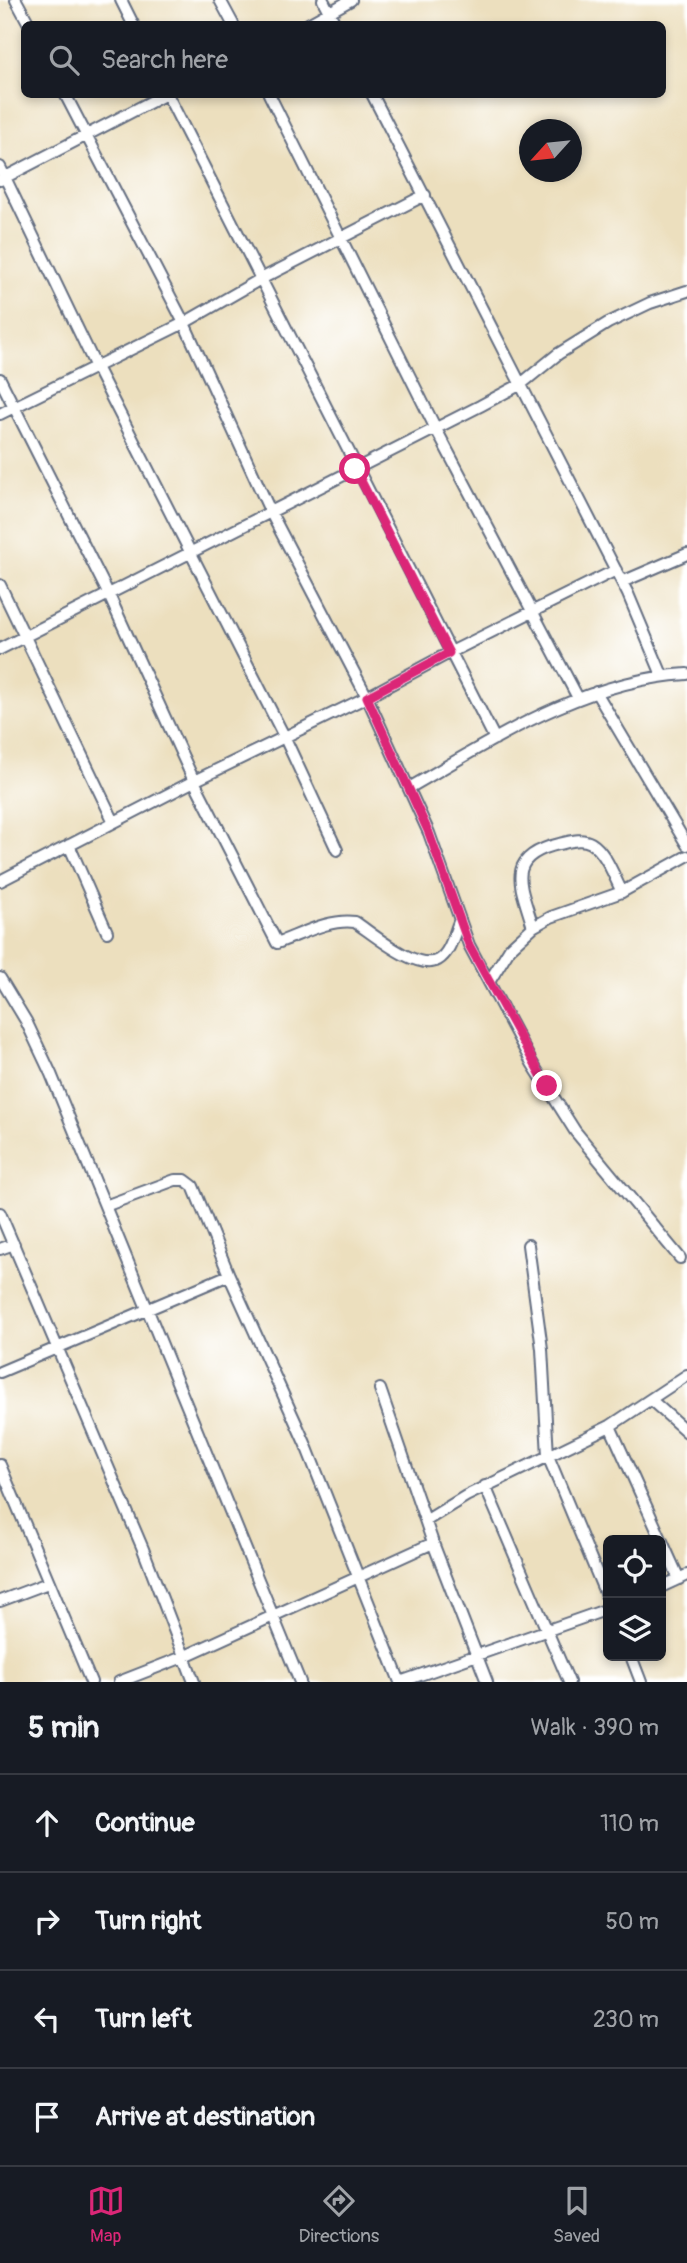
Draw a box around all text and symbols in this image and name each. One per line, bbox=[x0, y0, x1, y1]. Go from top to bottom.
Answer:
search box bbox=[21, 21, 666, 98]
icon: search bbox=[45, 41, 83, 79]
text: Search here bbox=[101, 44, 228, 76]
north arrow bbox=[519, 119, 582, 182]
route start bbox=[339, 453, 370, 484]
route end bbox=[531, 1070, 562, 1101]
map controls bbox=[603, 1535, 666, 1661]
button: locate bbox=[603, 1535, 666, 1598]
button: layers bbox=[603, 1598, 666, 1661]
text: 5 min bbox=[28, 1709, 99, 1746]
text: Walk · 390 m bbox=[530, 1713, 659, 1742]
icon: ahead bbox=[28, 1804, 66, 1842]
text: Continue bbox=[95, 1807, 195, 1839]
text: 110 m bbox=[600, 1809, 659, 1838]
icon: right bbox=[28, 1902, 66, 1940]
text: Turn right bbox=[95, 1905, 201, 1937]
text: 50 m bbox=[605, 1907, 659, 1936]
icon: left bbox=[28, 2000, 66, 2038]
text: Turn left bbox=[95, 2003, 191, 2035]
text: 230 m bbox=[593, 2005, 659, 2034]
icon: arrive bbox=[28, 2098, 66, 2136]
text: Arrive at destination bbox=[95, 2101, 315, 2133]
tab: Map bbox=[87, 2182, 125, 2248]
tab: Directions bbox=[299, 2182, 379, 2248]
tab: Saved bbox=[553, 2182, 600, 2248]

